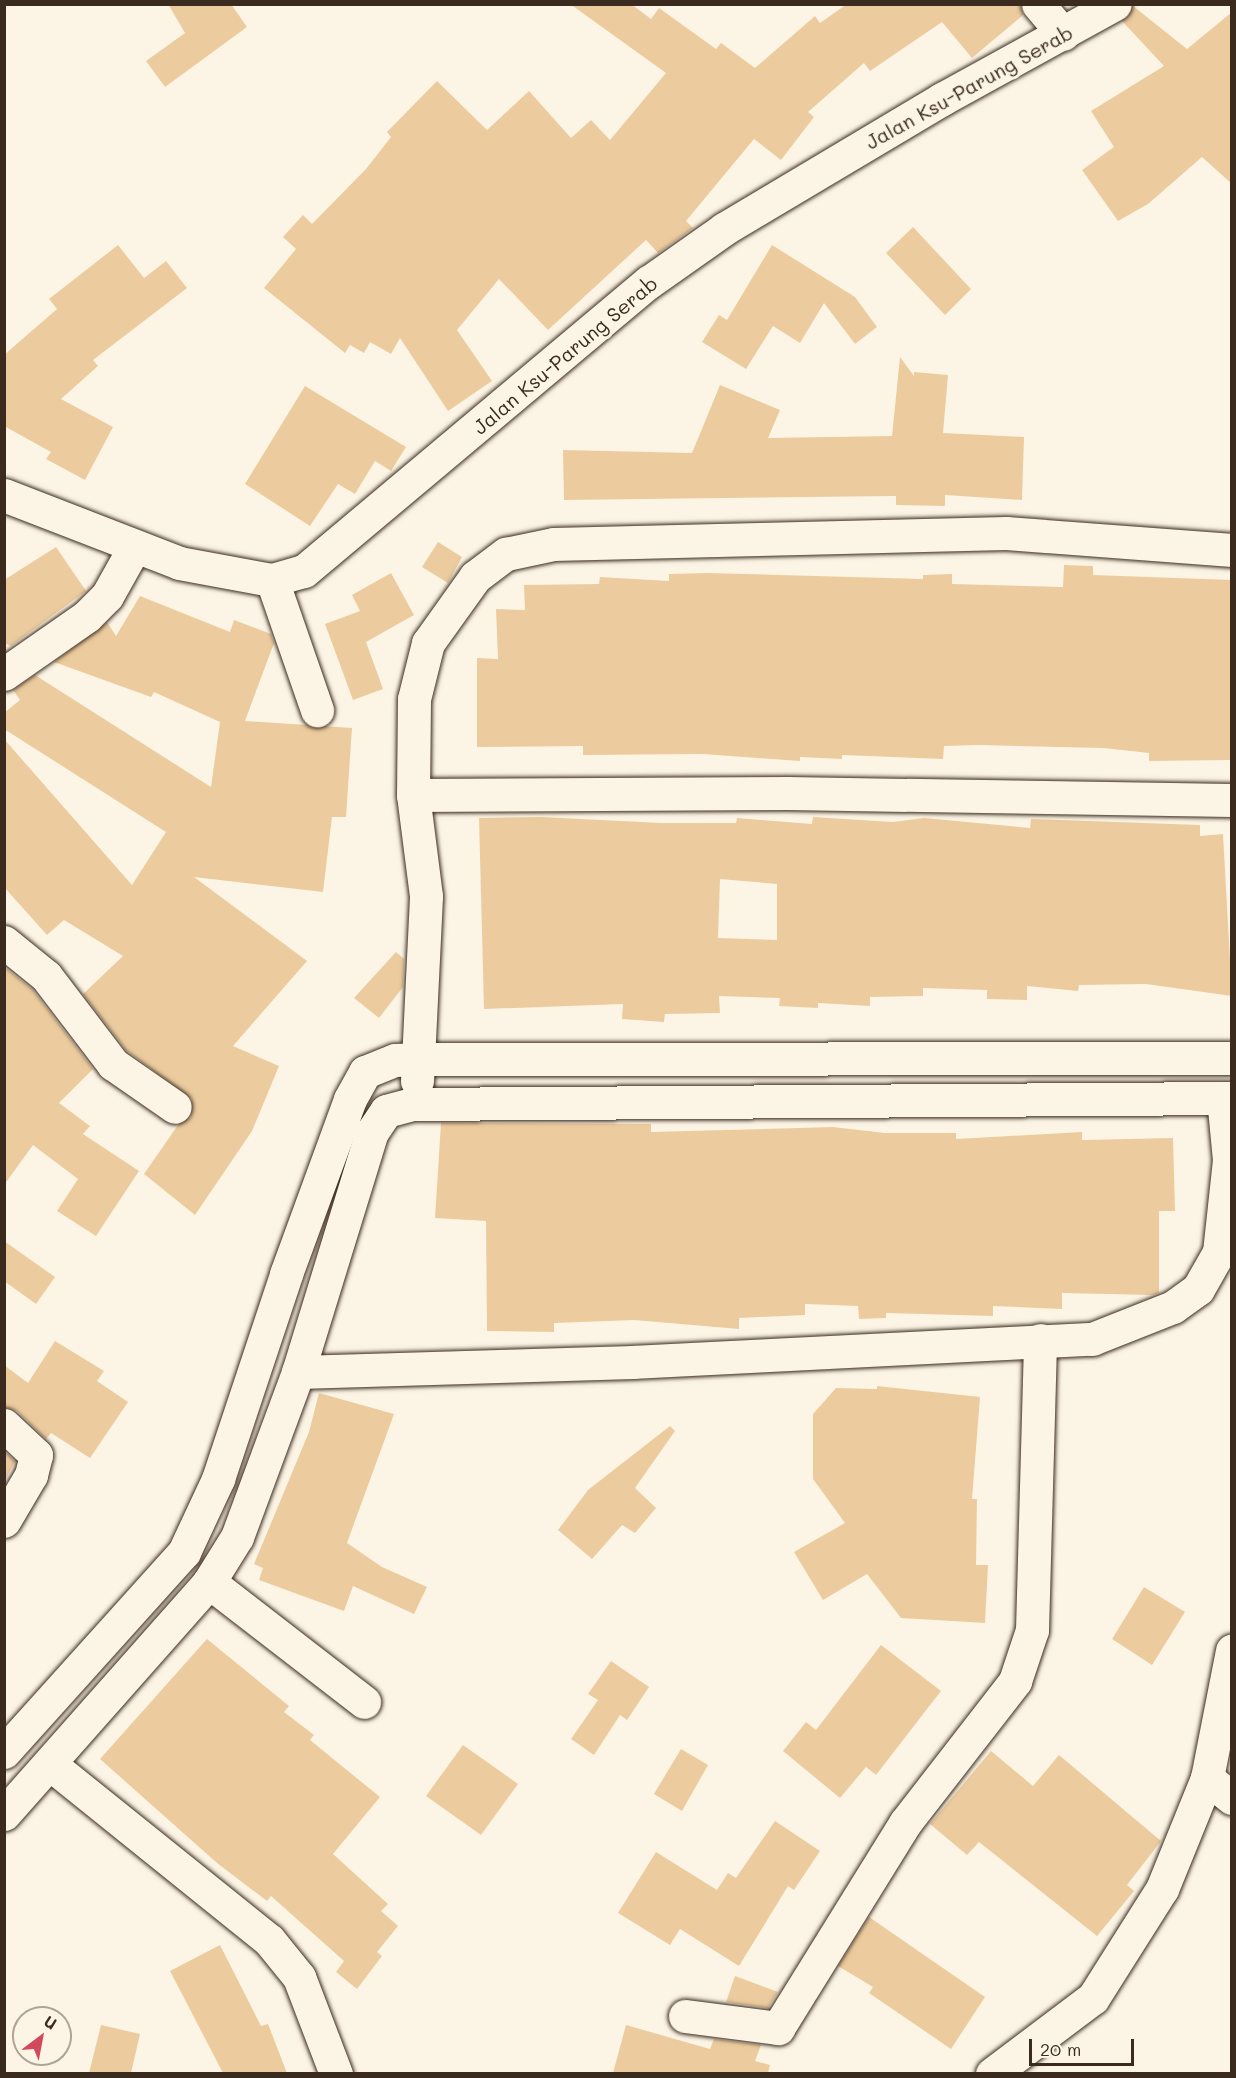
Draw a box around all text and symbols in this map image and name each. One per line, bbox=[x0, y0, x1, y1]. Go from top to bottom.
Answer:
street label: Jalan Ksu-Parung Serab bbox=[861, 20, 1077, 154]
street label: Jalan Ksu-Parung Serab bbox=[468, 271, 662, 439]
north arrow bbox=[12, 2006, 72, 2066]
text: U bbox=[40, 2010, 61, 2034]
scale bar bbox=[1032, 2027, 1137, 2065]
text: 20 m bbox=[1040, 2037, 1081, 2061]

